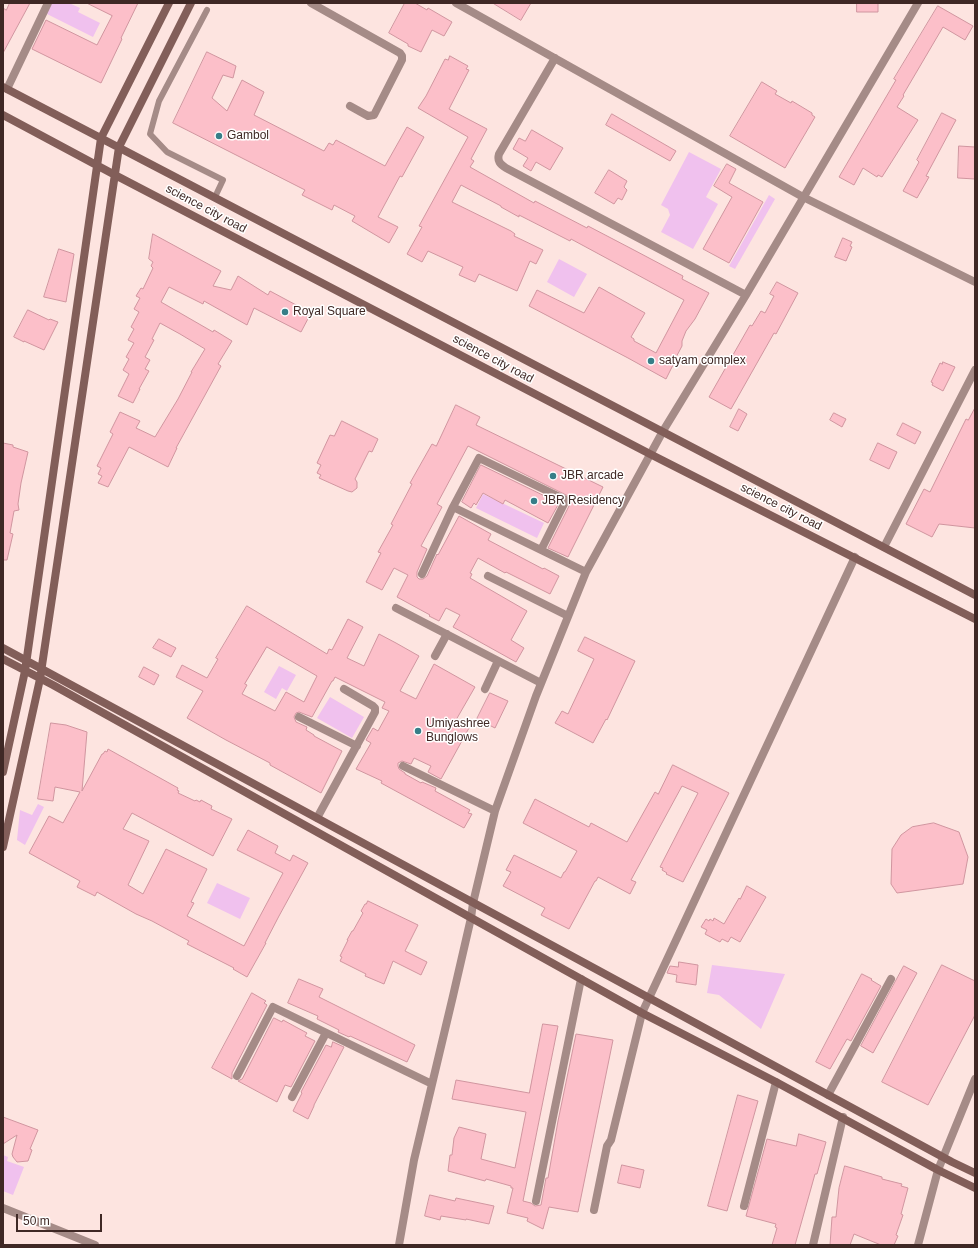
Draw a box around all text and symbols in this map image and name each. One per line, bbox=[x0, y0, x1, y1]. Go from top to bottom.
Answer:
place label: Gambol bbox=[227, 129, 269, 143]
marker: Gambol bbox=[214, 131, 224, 141]
street label: science city road bbox=[163, 182, 249, 236]
place label: Royal Square bbox=[293, 305, 366, 319]
marker: Royal Square bbox=[280, 307, 290, 317]
street label: science city road bbox=[450, 332, 536, 386]
place label: satyam complex bbox=[659, 354, 746, 368]
marker: satyam complex bbox=[646, 356, 656, 366]
place label: JBR arcade bbox=[561, 469, 624, 483]
marker: JBR arcade bbox=[548, 471, 558, 481]
street label: science city road bbox=[738, 480, 824, 534]
place label: JBR Residency bbox=[542, 494, 624, 508]
marker: JBR Residency bbox=[529, 496, 539, 506]
place label: Umiyashree Bunglows bbox=[426, 717, 490, 745]
marker: Umiyashree Bunglows bbox=[413, 726, 423, 736]
scale bar bbox=[18, 1206, 104, 1232]
text: 50 m bbox=[23, 1214, 50, 1228]

